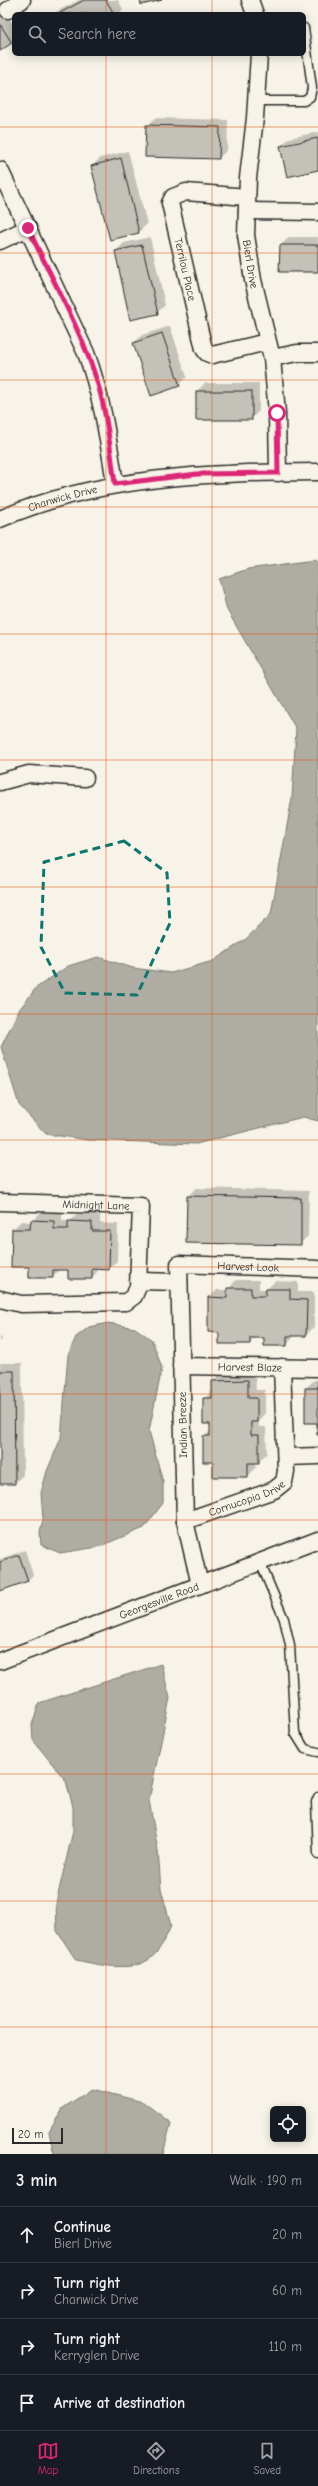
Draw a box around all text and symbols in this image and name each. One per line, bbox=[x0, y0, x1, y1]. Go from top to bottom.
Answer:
search box bbox=[12, 12, 306, 56]
icon: search bbox=[26, 23, 48, 45]
text: Search here bbox=[58, 25, 136, 43]
route end bbox=[19, 219, 37, 237]
street label: Terrilou Place bbox=[172, 237, 199, 303]
street label: Bierl Drive bbox=[240, 239, 261, 290]
route start bbox=[268, 404, 286, 422]
street label: Chanwick Drive bbox=[26, 482, 99, 514]
street label: Midnight Lane bbox=[62, 1197, 130, 1212]
street label: Harvest Look bbox=[217, 1259, 280, 1274]
street label: Harvest Blaze bbox=[218, 1360, 283, 1374]
street label: Indian Breeze bbox=[176, 1391, 190, 1458]
street label: Cornucopia Drive bbox=[207, 1477, 288, 1519]
street label: Georgesville Road bbox=[117, 1579, 201, 1622]
map controls bbox=[270, 2106, 306, 2142]
button: locate bbox=[270, 2106, 306, 2142]
scale bar bbox=[12, 2126, 63, 2145]
text: 20 m bbox=[18, 2128, 43, 2141]
text: 3 min bbox=[16, 2171, 57, 2190]
text: Walk · 190 m bbox=[230, 2173, 302, 2188]
text: Continue bbox=[54, 2218, 111, 2236]
icon: ahead bbox=[16, 2224, 38, 2246]
text: 20 m bbox=[272, 2227, 302, 2242]
text: Bierl Drive bbox=[54, 2236, 112, 2251]
text: Turn right bbox=[54, 2274, 120, 2292]
icon: right bbox=[16, 2280, 38, 2302]
text: 60 m bbox=[272, 2283, 302, 2298]
text: Chanwick Drive bbox=[54, 2292, 138, 2307]
text: Turn right bbox=[54, 2330, 120, 2348]
icon: right bbox=[16, 2336, 38, 2358]
text: 110 m bbox=[269, 2339, 302, 2354]
text: Kerryglen Drive bbox=[54, 2348, 140, 2363]
icon: arrive bbox=[16, 2392, 38, 2414]
text: Arrive at destination bbox=[54, 2394, 185, 2412]
tab: Map bbox=[37, 2440, 59, 2477]
tab: Directions bbox=[133, 2440, 180, 2477]
tab: Saved bbox=[254, 2440, 281, 2477]

